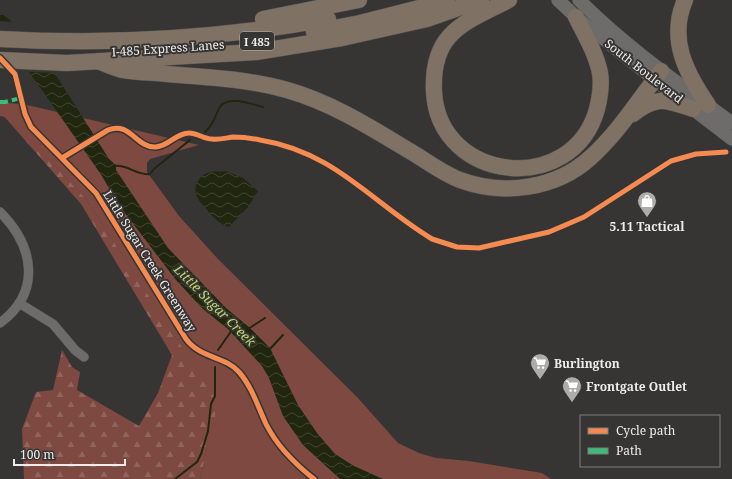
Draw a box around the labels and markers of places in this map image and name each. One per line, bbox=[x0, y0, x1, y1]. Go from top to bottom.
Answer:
shop icon: 5.11 Tactical bbox=[636, 190, 658, 218]
place label: 5.11 Tactical bbox=[610, 218, 685, 235]
supermarket icon: Burlington bbox=[529, 352, 551, 380]
place label: Burlington bbox=[554, 355, 620, 372]
supermarket icon: Frontgate Outlet bbox=[561, 375, 583, 403]
place label: Frontgate Outlet bbox=[586, 378, 687, 395]

